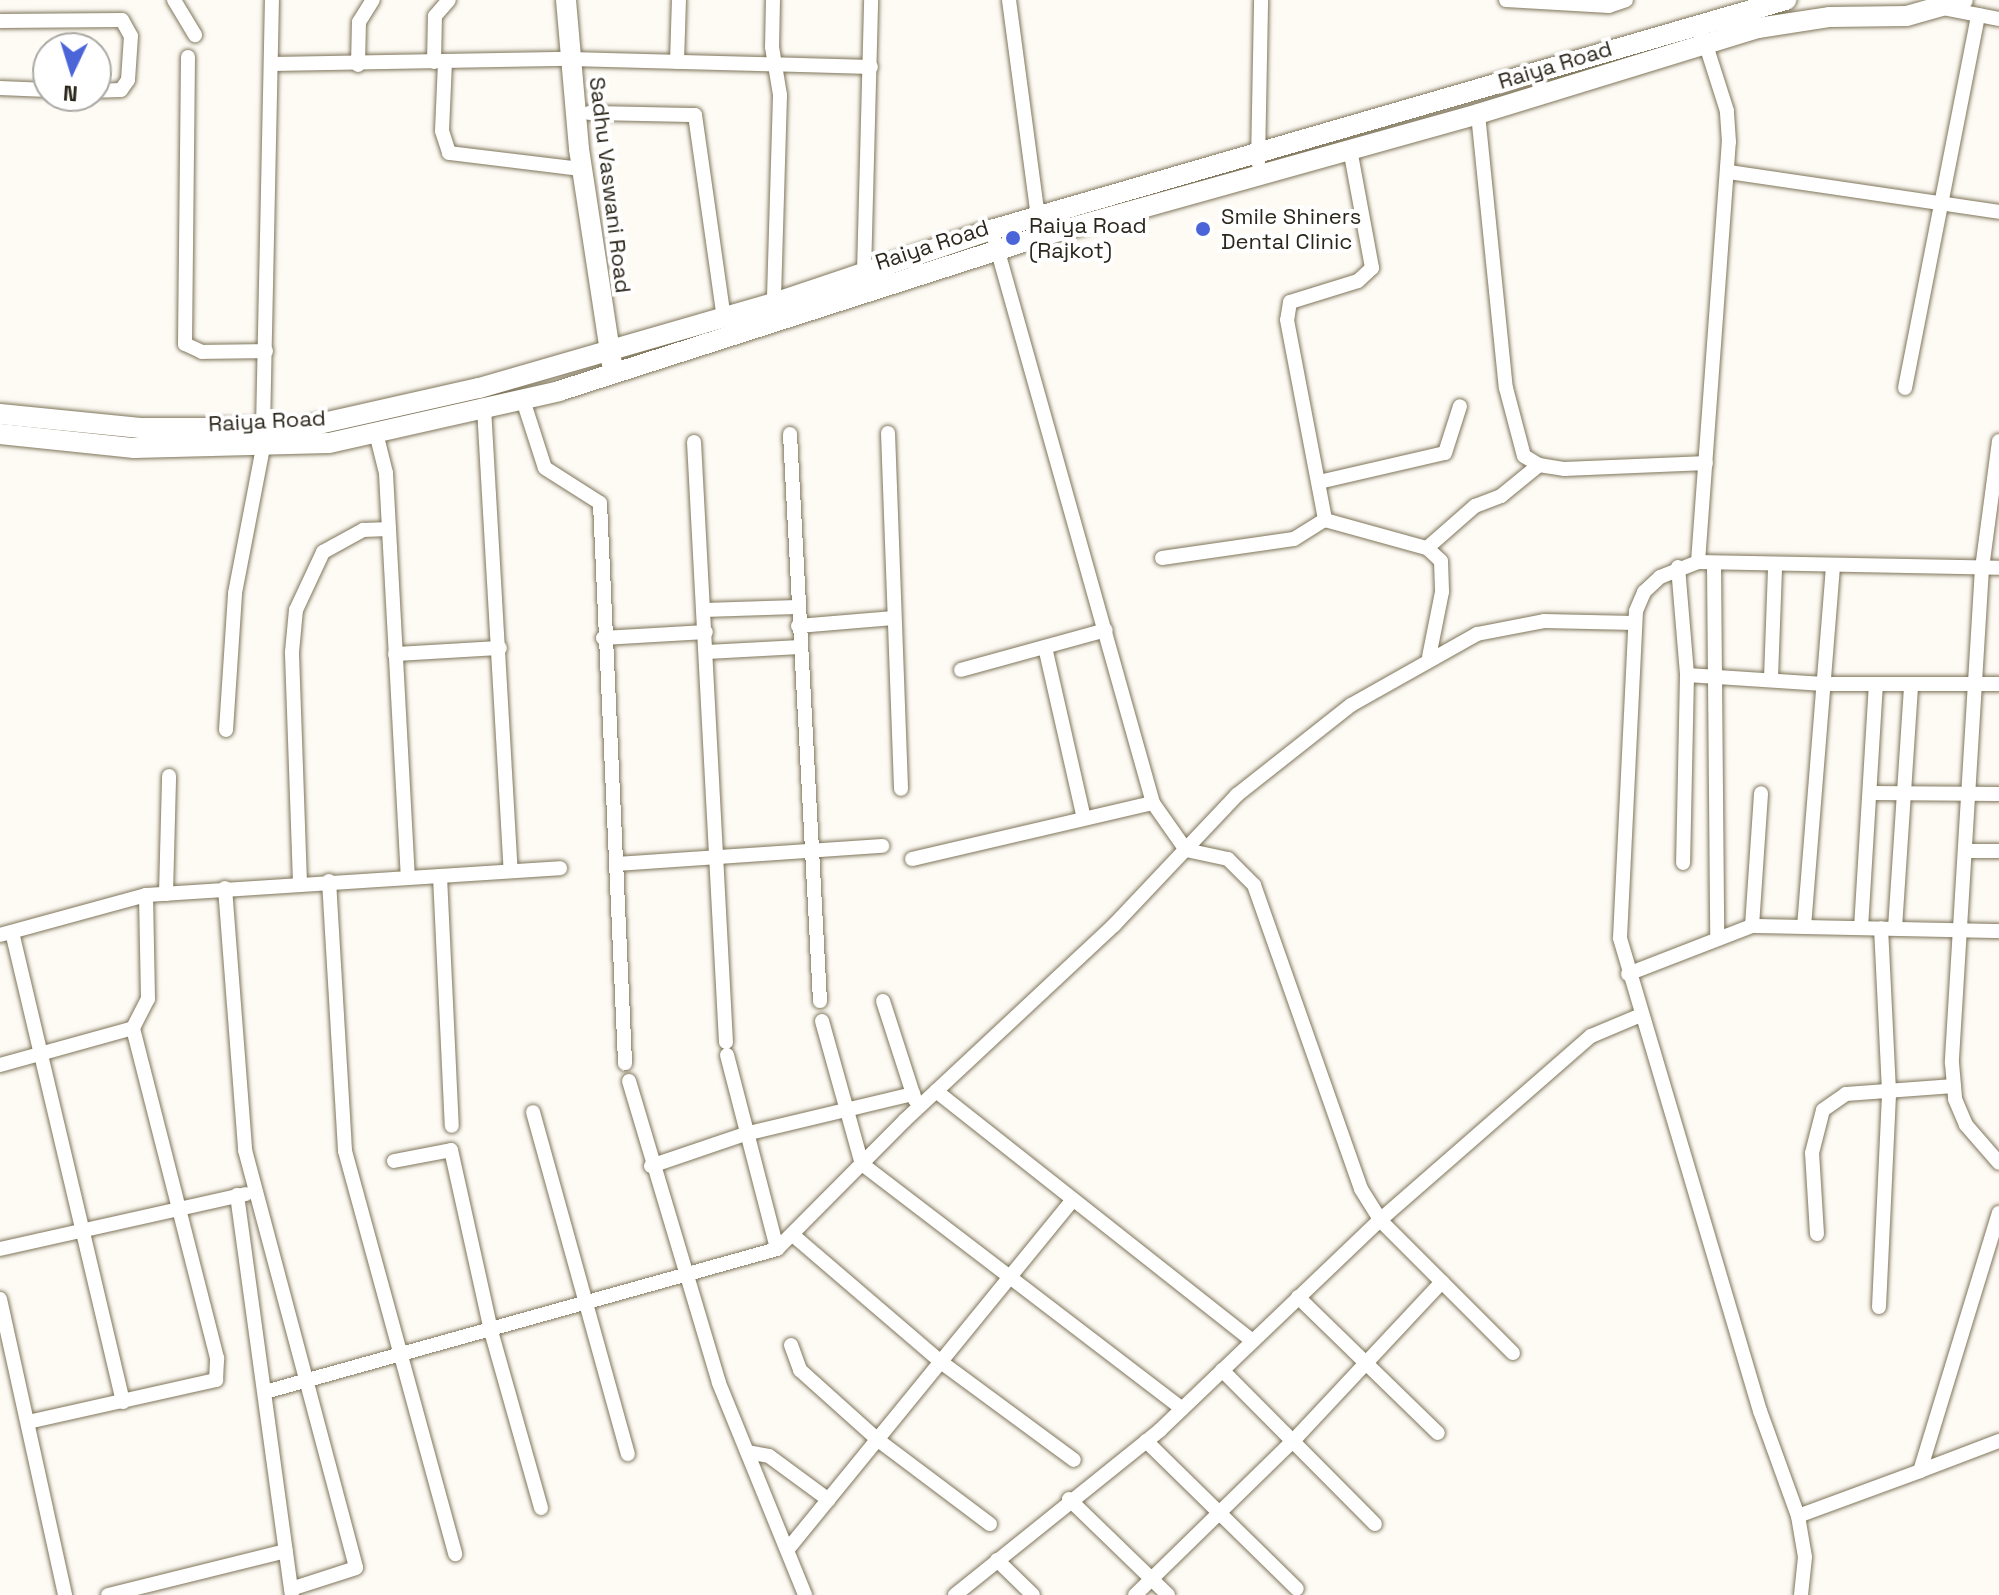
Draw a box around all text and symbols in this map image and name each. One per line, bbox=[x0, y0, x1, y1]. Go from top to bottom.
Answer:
north arrow bbox=[32, 32, 112, 112]
street label: Raiya Road bbox=[1495, 35, 1615, 95]
street label: Sadhu Vaswani Road bbox=[584, 75, 636, 295]
text: N bbox=[62, 79, 79, 108]
place label: Smile Shiners Dental Clinic bbox=[1221, 203, 1361, 254]
place label: Raiya Road (Rajkot) bbox=[1029, 212, 1147, 264]
street label: Raiya Road bbox=[872, 214, 992, 276]
marker: Smile Shiners Dental Clinic bbox=[1192, 218, 1214, 240]
marker: Raiya Road (Rajkot) bbox=[1004, 229, 1022, 247]
street label: Raiya Road bbox=[208, 405, 326, 437]

